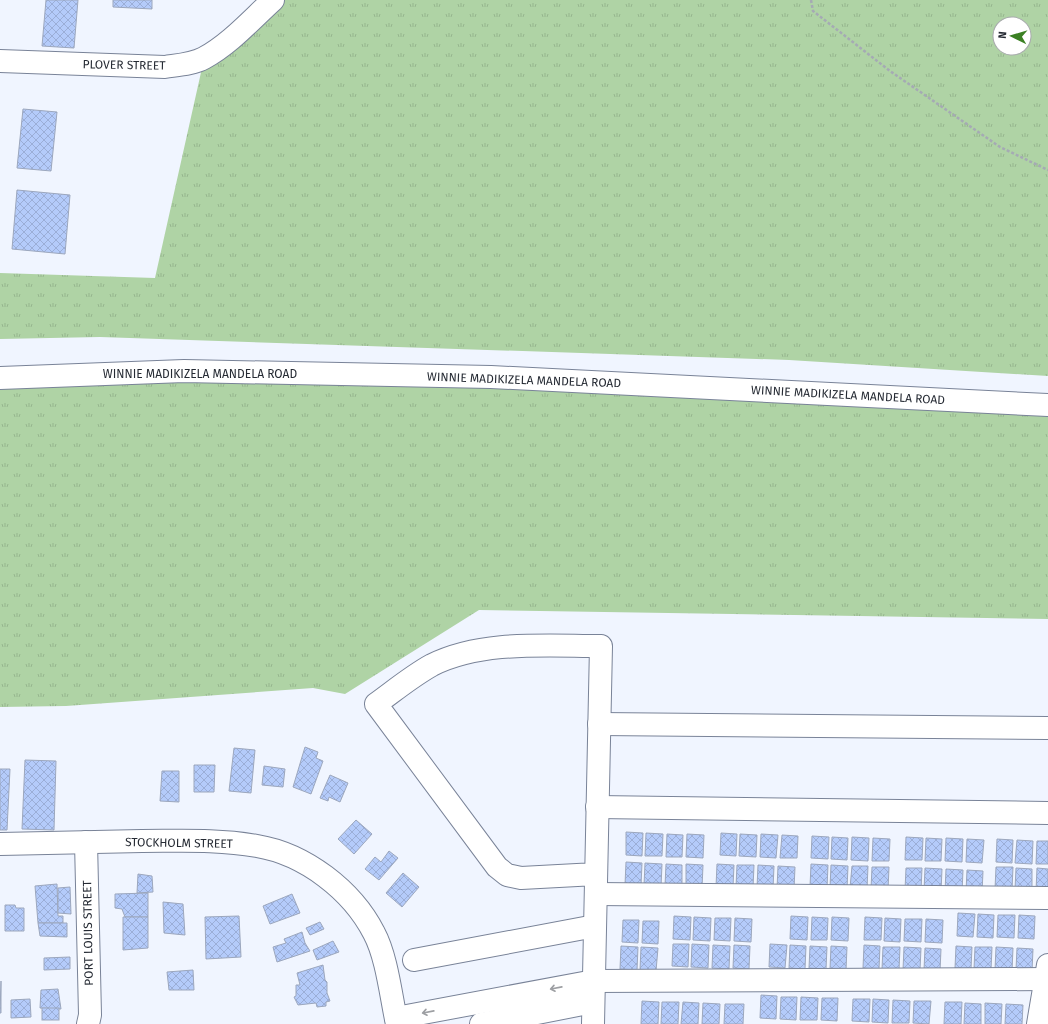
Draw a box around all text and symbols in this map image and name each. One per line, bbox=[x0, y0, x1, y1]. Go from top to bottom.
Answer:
north arrow bbox=[992, 16, 1032, 56]
text: N bbox=[996, 31, 1009, 39]
street label: PLOVER STREET bbox=[82, 57, 166, 73]
street label: WINNIE MADIKIZELA MANDELA ROAD bbox=[103, 367, 297, 381]
street label: WINNIE MADIKIZELA MANDELA ROAD bbox=[427, 370, 622, 390]
street label: WINNIE MADIKIZELA MANDELA ROAD bbox=[751, 383, 946, 407]
street label: STOCKHOLM STREET bbox=[125, 835, 234, 851]
street label: PORT LOUIS STREET bbox=[80, 879, 96, 986]
one-way arrow bbox=[549, 984, 562, 992]
one-way arrow bbox=[422, 1008, 435, 1016]

